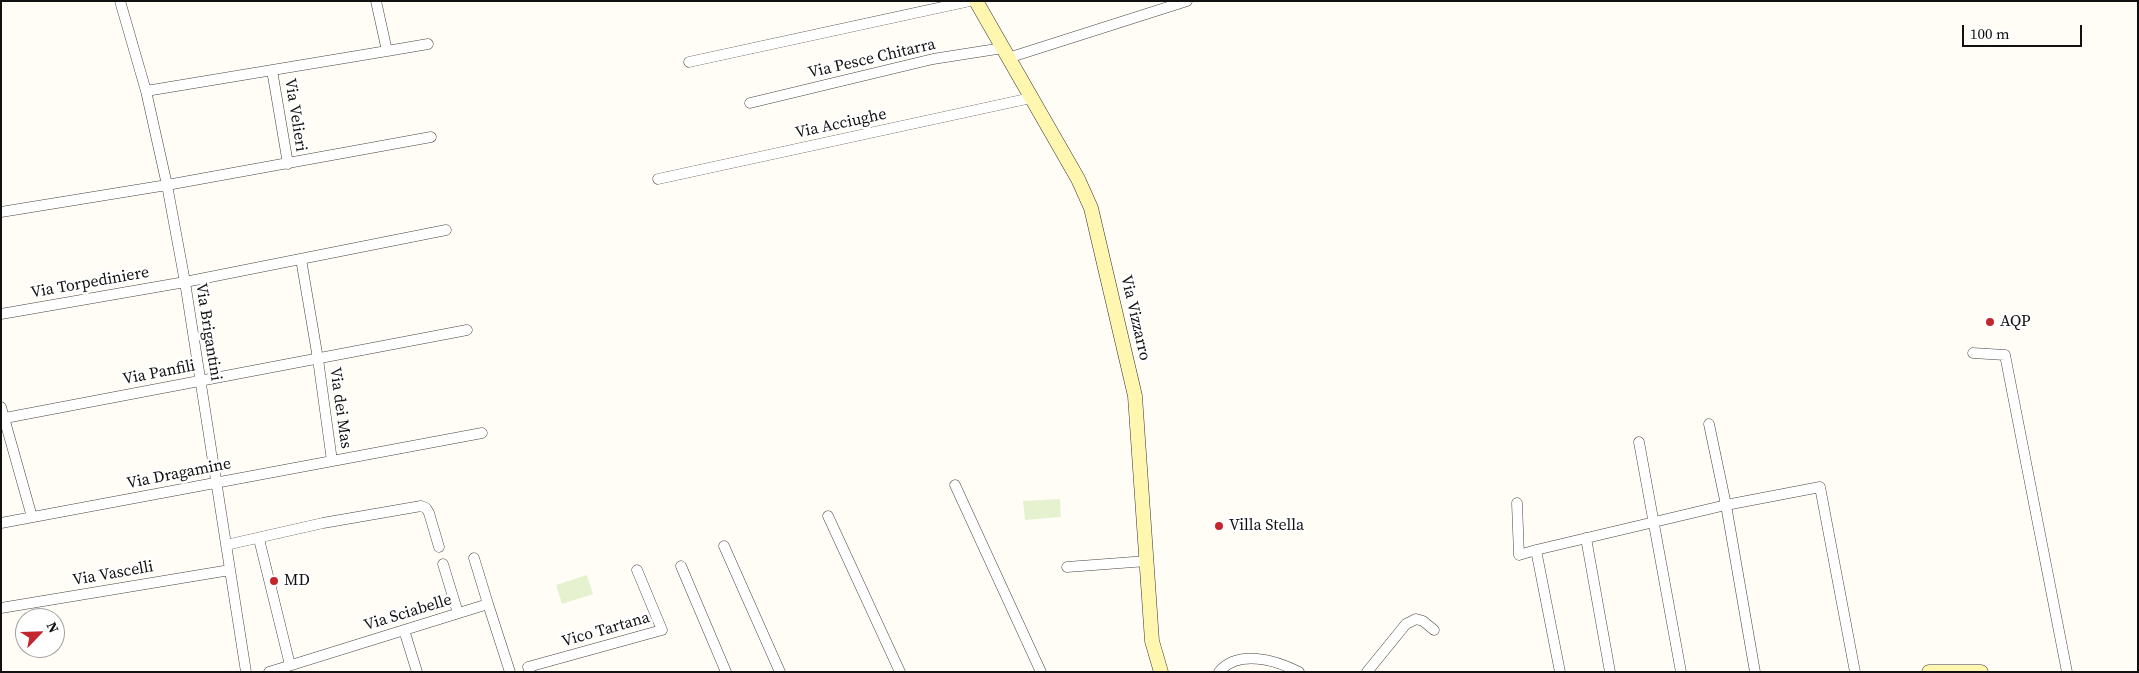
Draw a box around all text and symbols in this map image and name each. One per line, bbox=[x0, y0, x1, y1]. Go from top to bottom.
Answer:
scale bar bbox=[1964, 15, 2084, 47]
text: 100 m bbox=[1970, 23, 2010, 44]
street label: Via Pesce Chitarra bbox=[806, 35, 938, 83]
street label: Via Velieri bbox=[280, 77, 310, 153]
street label: Via Acciughe bbox=[794, 105, 888, 143]
street label: Via Torpediniere bbox=[29, 263, 151, 303]
street label: Via Vizzarro bbox=[1116, 274, 1154, 362]
street label: Via Brigantini bbox=[191, 282, 225, 382]
place label: AQP bbox=[2000, 312, 2030, 332]
marker: AQP bbox=[1984, 316, 1996, 328]
street label: Via Panfili bbox=[121, 357, 197, 389]
street label: Via dei Mas bbox=[325, 366, 355, 450]
street label: Via Dragamine bbox=[125, 454, 233, 494]
place label: Villa Stella bbox=[1229, 516, 1304, 536]
marker: Villa Stella bbox=[1213, 520, 1225, 532]
street label: Via Vascelli bbox=[71, 557, 155, 591]
place label: MD bbox=[284, 571, 310, 591]
marker: MD bbox=[268, 575, 280, 587]
street label: Via Sciabelle bbox=[362, 591, 454, 635]
north arrow bbox=[15, 608, 65, 658]
street label: Vico Tartana bbox=[560, 608, 652, 652]
text: N bbox=[42, 619, 64, 636]

